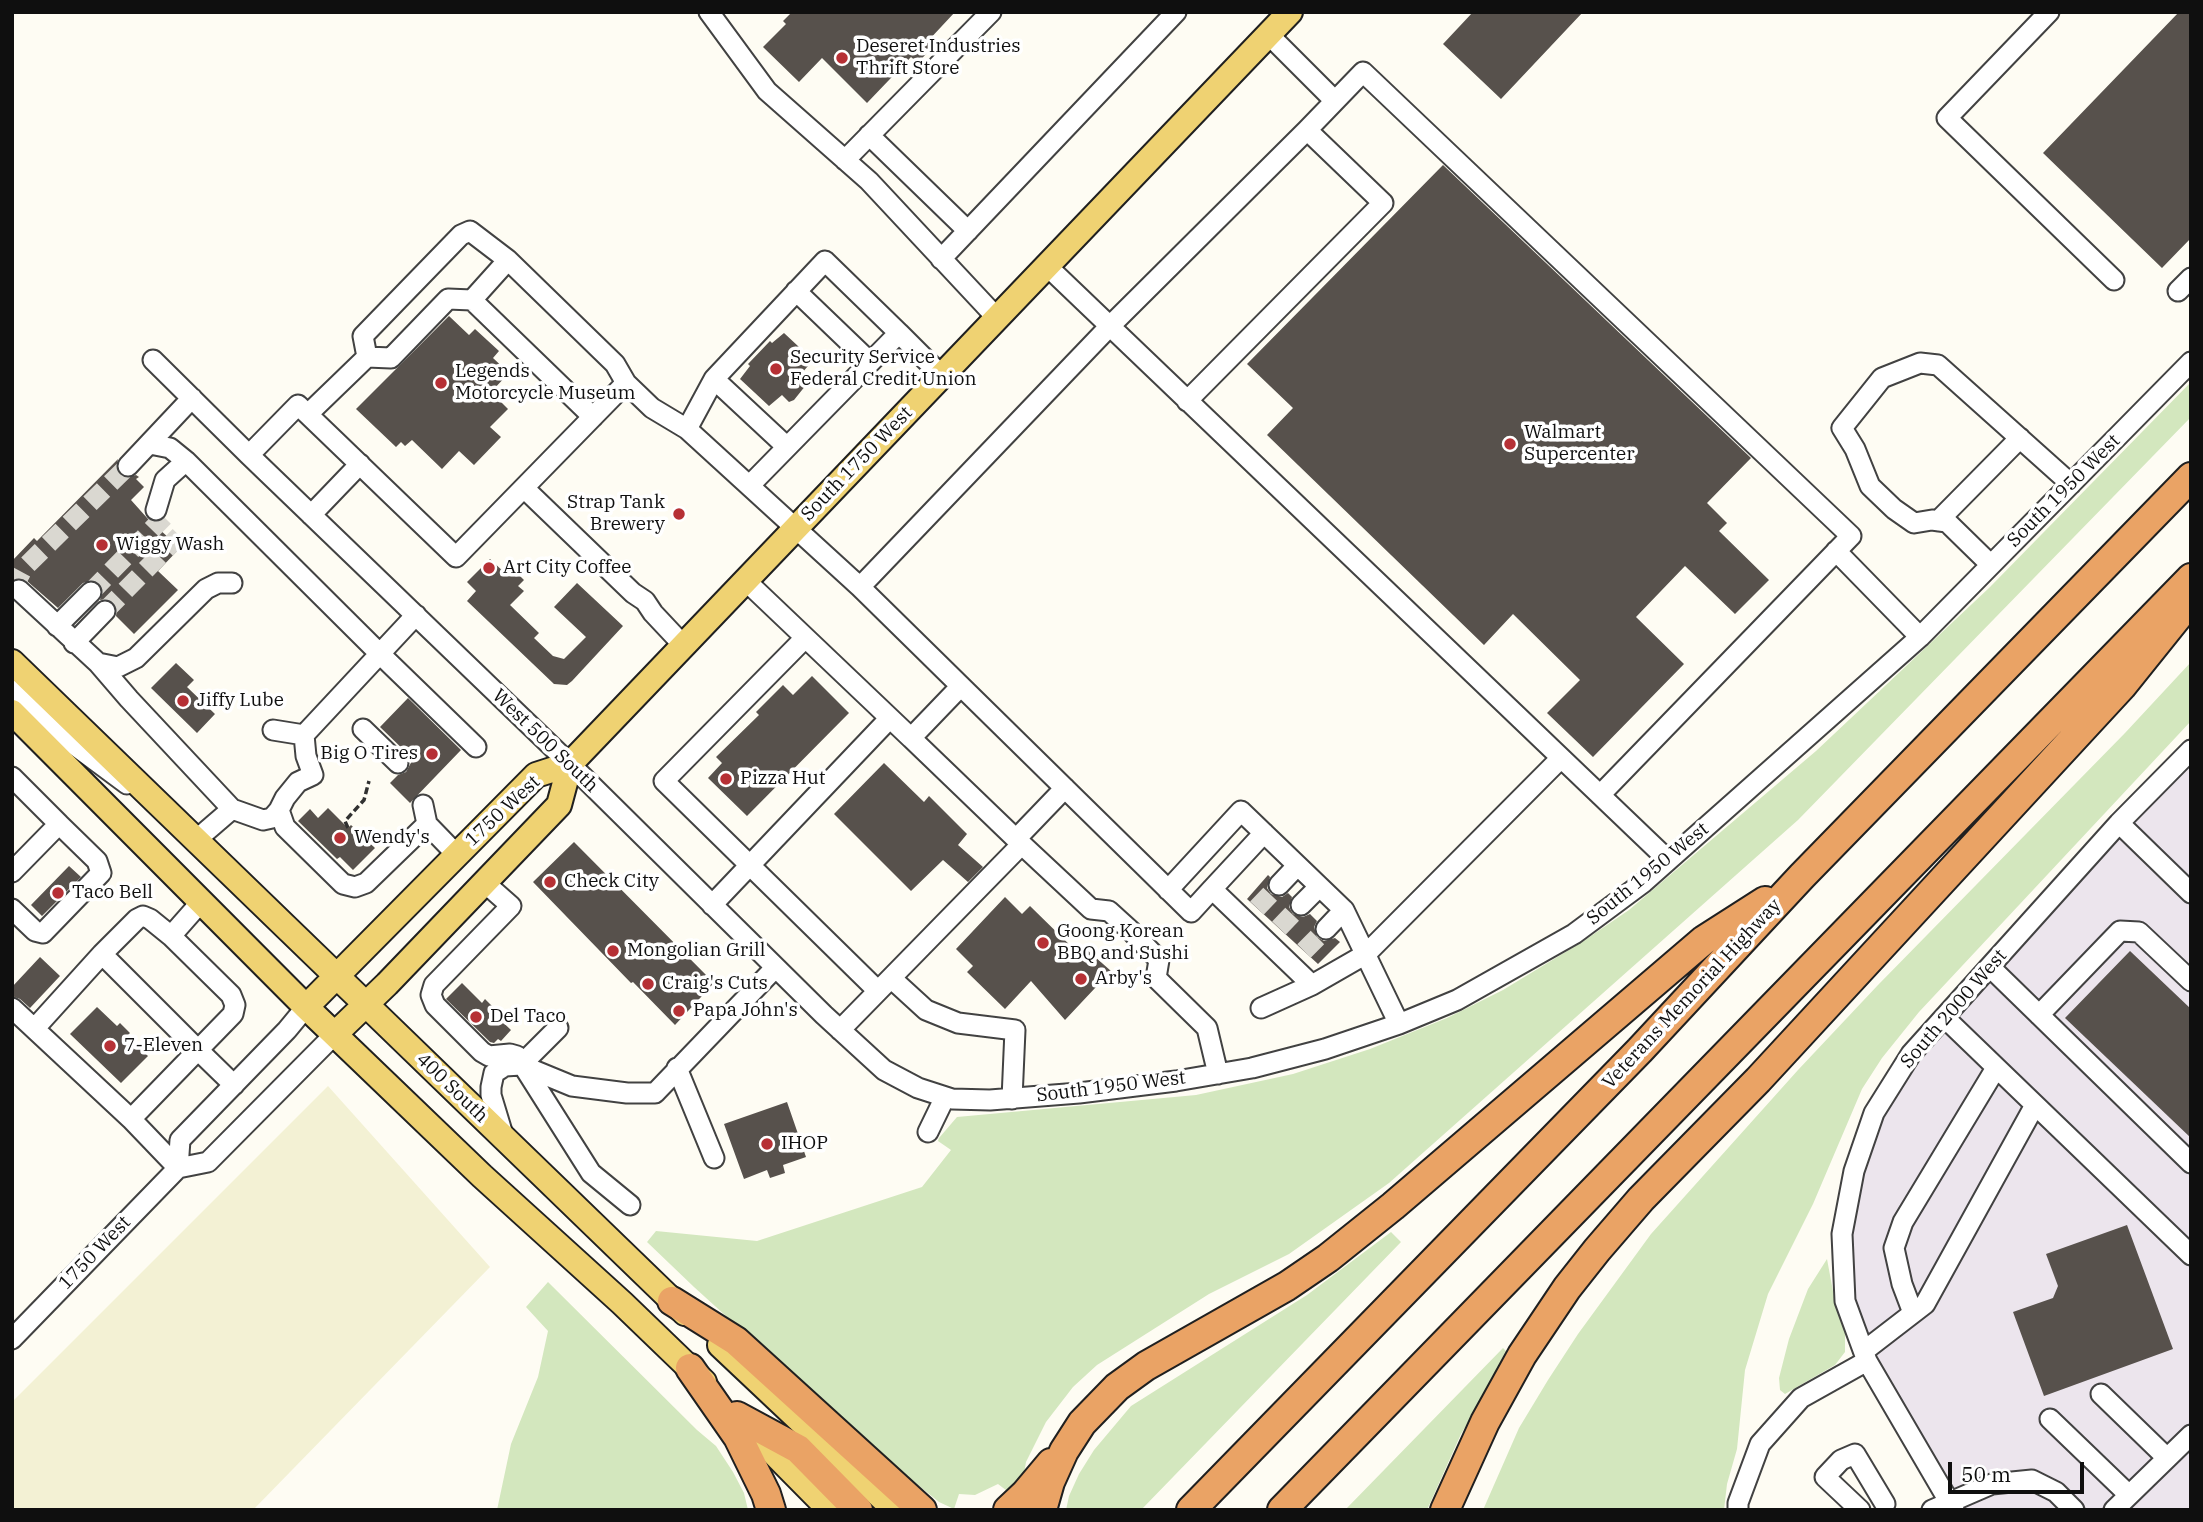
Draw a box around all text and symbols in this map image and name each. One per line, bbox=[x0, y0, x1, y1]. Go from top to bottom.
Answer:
place label: Deseret Industries Thrift Store bbox=[856, 36, 1021, 80]
marker: Deseret Industries Thrift Store bbox=[834, 50, 850, 66]
place label: Security Service Federal Credit Union bbox=[790, 347, 977, 391]
place label: Legends Motorcycle Museum bbox=[455, 361, 636, 405]
marker: Security Service Federal Credit Union bbox=[768, 361, 784, 377]
marker: Legends Motorcycle Museum bbox=[433, 375, 449, 391]
street label: South 1750 West bbox=[797, 402, 917, 526]
place label: Walmart Supercenter bbox=[1524, 422, 1635, 466]
street label: South 1950 West bbox=[2003, 430, 2125, 552]
marker: Walmart Supercenter bbox=[1502, 436, 1518, 452]
place label: Strap Tank Brewery bbox=[567, 492, 665, 536]
marker: Strap Tank Brewery bbox=[671, 506, 687, 522]
place label: Wiggy Wash bbox=[116, 534, 224, 556]
marker: Wiggy Wash bbox=[94, 537, 110, 553]
place label: Art City Coffee bbox=[503, 557, 631, 579]
marker: Art City Coffee bbox=[481, 560, 497, 576]
street label: West 500 South bbox=[487, 685, 603, 797]
place label: Jiffy Lube bbox=[197, 690, 284, 712]
marker: Jiffy Lube bbox=[175, 693, 191, 709]
place label: Big O Tires bbox=[320, 743, 418, 765]
marker: Big O Tires bbox=[424, 746, 440, 762]
place label: Pizza Hut bbox=[740, 768, 825, 790]
street label: 1750 West bbox=[461, 771, 545, 851]
marker: Pizza Hut bbox=[718, 771, 734, 787]
street label: South 1950 West bbox=[1582, 818, 1714, 930]
place label: Wendy's bbox=[354, 827, 430, 849]
marker: Wendy's bbox=[332, 830, 348, 846]
place label: Check City bbox=[564, 871, 659, 893]
marker: Check City bbox=[542, 874, 558, 890]
place label: Taco Bell bbox=[72, 882, 153, 904]
marker: Taco Bell bbox=[50, 885, 66, 901]
street label: Veterans Memorial Highway bbox=[1598, 894, 1786, 1094]
place label: Goong Korean BBQ and Sushi bbox=[1057, 921, 1189, 965]
marker: Goong Korean BBQ and Sushi bbox=[1035, 935, 1051, 951]
place label: Mongolian Grill bbox=[627, 940, 765, 962]
marker: Mongolian Grill bbox=[605, 943, 621, 959]
street label: South 2000 West bbox=[1896, 945, 2012, 1073]
place label: Arby's bbox=[1095, 968, 1152, 990]
marker: Arby's bbox=[1073, 971, 1089, 987]
place label: Craig's Cuts bbox=[662, 973, 768, 995]
marker: Craig's Cuts bbox=[640, 976, 656, 992]
place label: Papa John's bbox=[693, 1000, 798, 1022]
marker: Papa John's bbox=[671, 1003, 687, 1019]
place label: Del Taco bbox=[490, 1006, 566, 1028]
marker: Del Taco bbox=[468, 1009, 484, 1025]
place label: 7-Eleven bbox=[124, 1035, 203, 1057]
marker: 7-Eleven bbox=[102, 1038, 118, 1054]
street label: 400 South bbox=[411, 1048, 493, 1128]
street label: South 1950 West bbox=[1035, 1067, 1187, 1107]
place label: IHOP bbox=[781, 1133, 828, 1155]
marker: IHOP bbox=[759, 1136, 775, 1152]
street label: 1750 West bbox=[54, 1211, 136, 1295]
scale bar bbox=[1951, 1448, 2088, 1492]
text: 50 m bbox=[1961, 1460, 2011, 1488]

